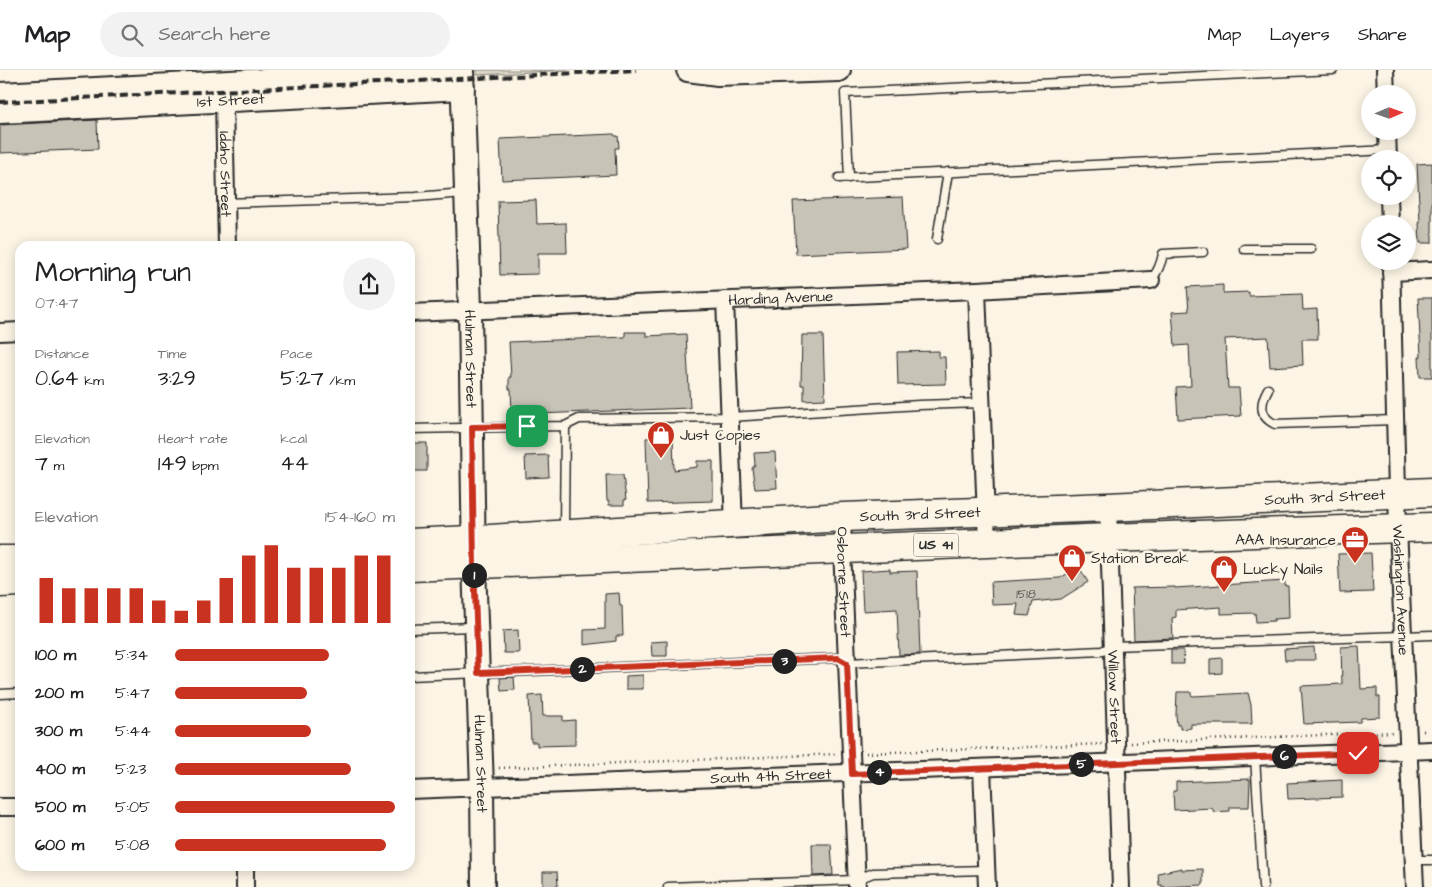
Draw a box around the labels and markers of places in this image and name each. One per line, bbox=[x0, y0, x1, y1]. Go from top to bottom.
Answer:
pin bbox=[506, 405, 548, 447]
shop icon: Just Copies bbox=[646, 420, 676, 459]
place label: Just Copies bbox=[680, 425, 761, 446]
office icon: AAA Insurance bbox=[1340, 525, 1370, 564]
place label: AAA Insurance bbox=[1235, 530, 1336, 551]
shop icon: Station Break bbox=[1057, 543, 1087, 582]
place label: Station Break bbox=[1091, 548, 1189, 569]
shop icon: Lucky Nails bbox=[1209, 554, 1239, 593]
place label: Lucky Nails bbox=[1243, 559, 1324, 581]
pin: 1 bbox=[462, 562, 486, 588]
pin: 3 bbox=[772, 648, 796, 674]
pin: 2 bbox=[570, 656, 594, 682]
pin bbox=[1337, 732, 1379, 774]
pin: 6 bbox=[1272, 744, 1296, 768]
pin: 5 bbox=[1068, 752, 1094, 776]
pin: 4 bbox=[866, 760, 892, 784]

